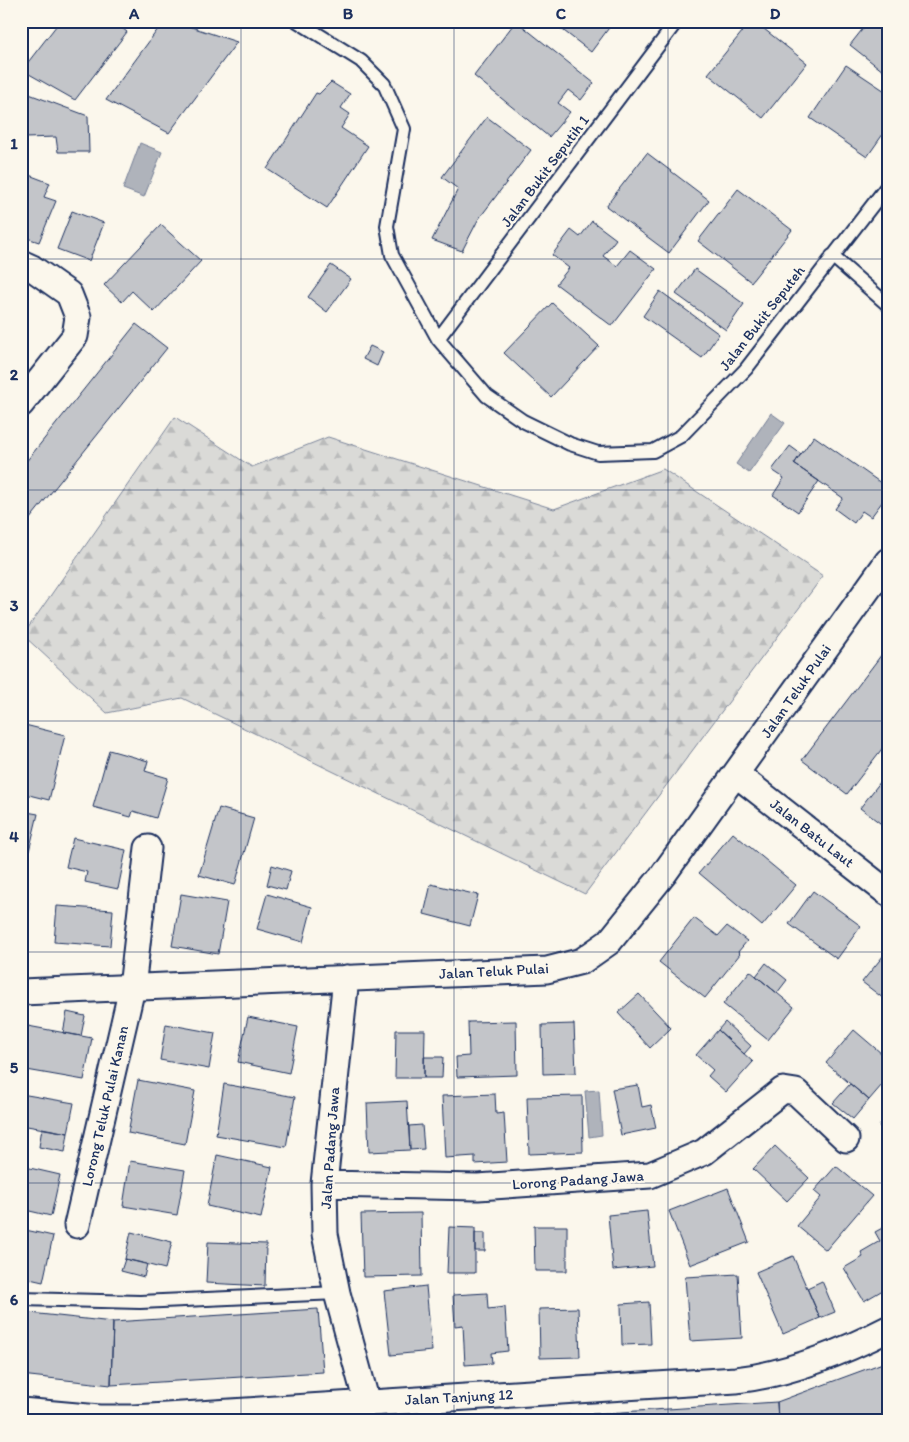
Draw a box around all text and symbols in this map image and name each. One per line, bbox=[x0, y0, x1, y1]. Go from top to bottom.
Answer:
text: A bbox=[128, 4, 140, 23]
text: B bbox=[343, 4, 354, 23]
text: C bbox=[556, 4, 567, 23]
text: D bbox=[770, 4, 781, 23]
street label: Jalan Bukit Seputih 1 bbox=[497, 111, 593, 230]
text: 1 bbox=[10, 134, 18, 153]
street label: Jalan Bukit Seputeh bbox=[715, 262, 809, 374]
text: 2 bbox=[10, 365, 19, 384]
text: 3 bbox=[10, 596, 19, 615]
street label: Jalan Teluk Pulai bbox=[757, 641, 835, 741]
street label: Jalan Batu Laut bbox=[767, 795, 858, 872]
text: 4 bbox=[9, 827, 19, 846]
street label: Jalan Teluk Pulai bbox=[439, 959, 549, 983]
street label: Lorong Teluk Pulai Kanan bbox=[78, 1024, 132, 1188]
text: 5 bbox=[10, 1058, 19, 1077]
street label: Jalan Padang Jawa bbox=[317, 1086, 343, 1210]
street label: Lorong Padang Jawa bbox=[511, 1166, 645, 1194]
text: 6 bbox=[10, 1290, 19, 1309]
street label: Jalan Tanjung 12 bbox=[404, 1385, 514, 1409]

